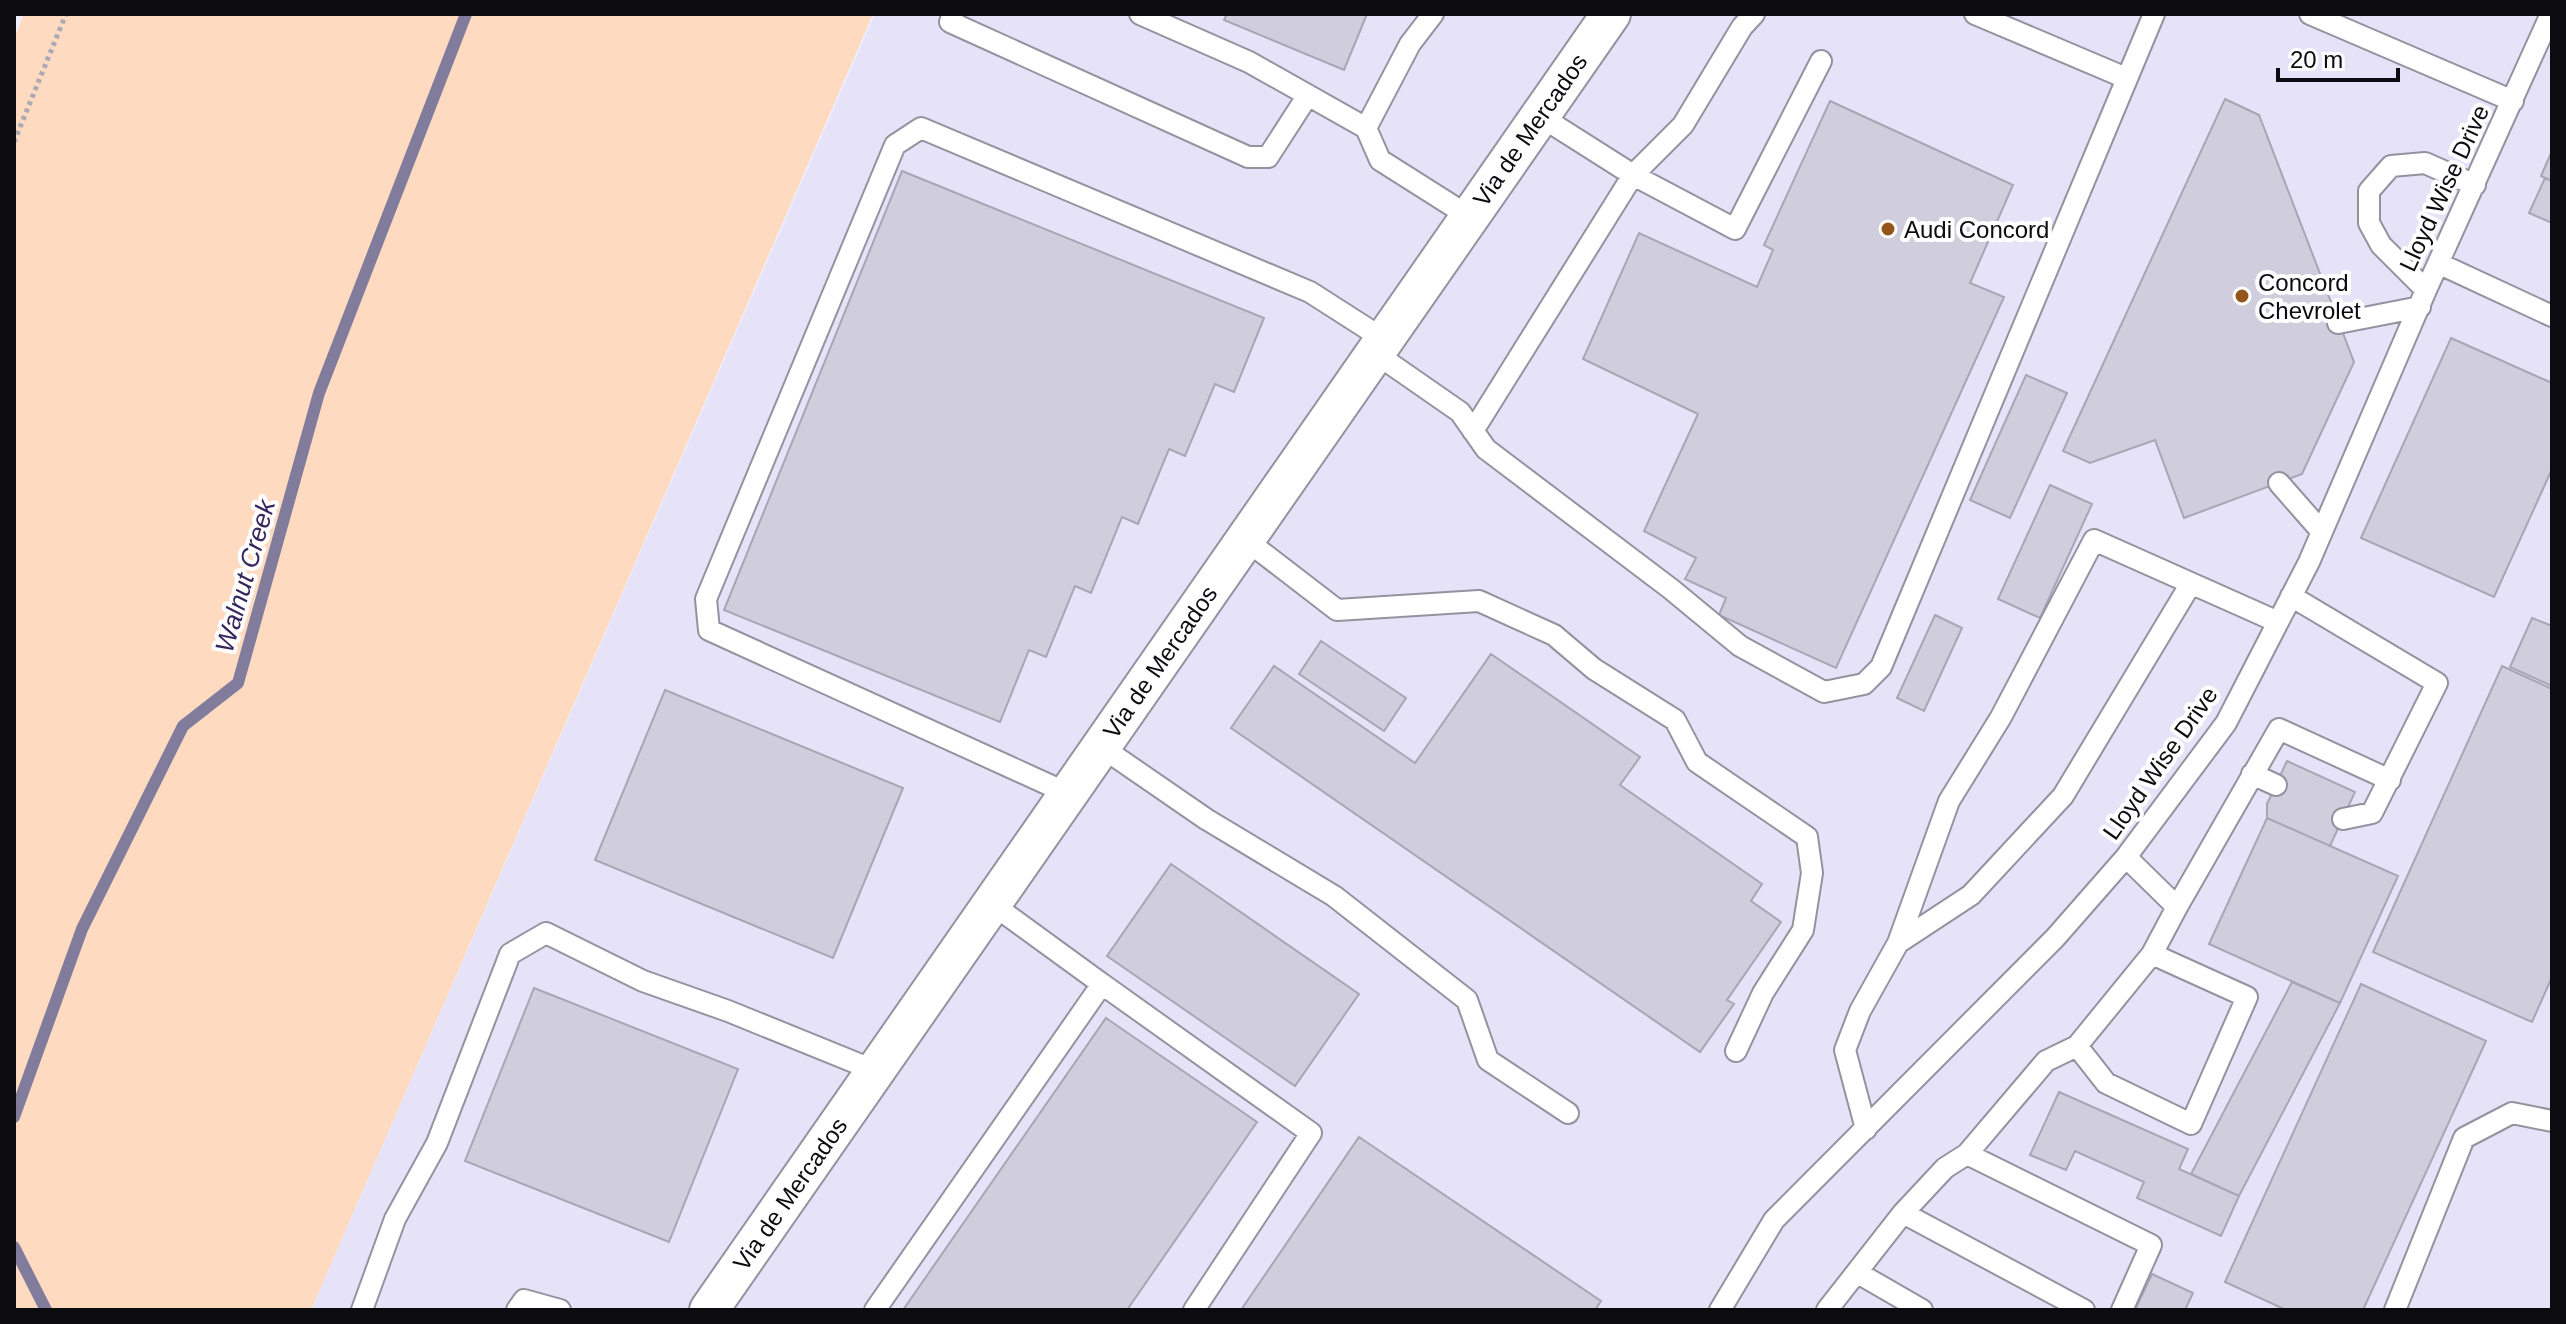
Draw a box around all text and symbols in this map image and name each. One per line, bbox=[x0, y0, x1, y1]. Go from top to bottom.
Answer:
scale bar bbox=[2278, 32, 2398, 82]
text: 20 m bbox=[2290, 46, 2343, 73]
street label: Via de Mercados bbox=[1467, 49, 1593, 211]
street label: Lloyd Wise Drive bbox=[2394, 101, 2494, 275]
place label: Audi Concord bbox=[1904, 216, 2049, 243]
marker: Audi Concord bbox=[1879, 220, 1897, 238]
place label: Concord Chevrolet bbox=[2258, 269, 2361, 324]
marker: Concord Chevrolet bbox=[2233, 287, 2251, 305]
water label: Walnut Creek bbox=[209, 494, 282, 656]
street label: Via de Mercados bbox=[1097, 581, 1223, 743]
street label: Lloyd Wise Drive bbox=[2097, 682, 2223, 844]
street label: Via de Mercados bbox=[727, 1113, 853, 1275]

